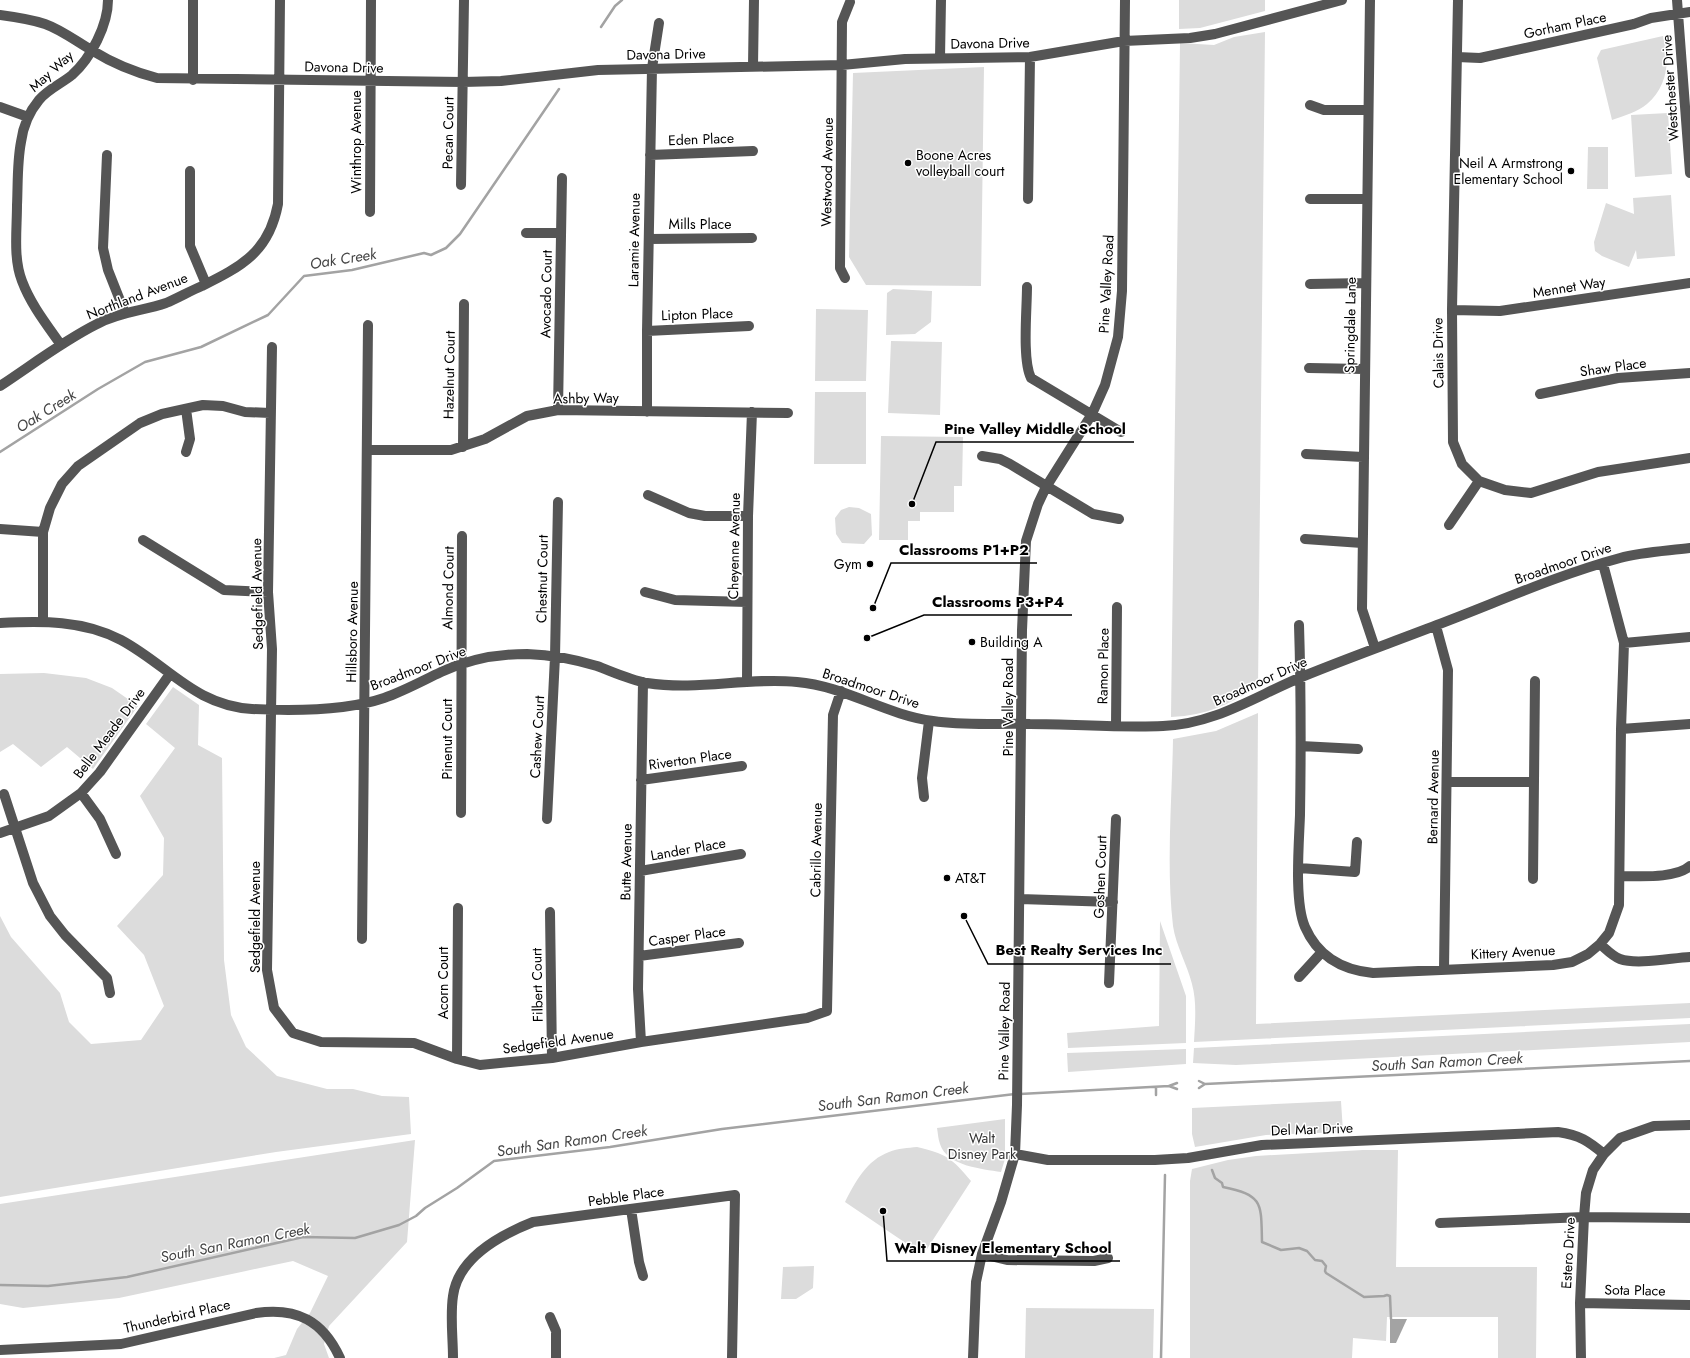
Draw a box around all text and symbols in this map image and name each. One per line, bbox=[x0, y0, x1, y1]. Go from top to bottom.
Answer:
street label: Gorham Place bbox=[1522, 6, 1608, 44]
street label: Davona Drive bbox=[950, 32, 1030, 54]
street label: Westchester Drive bbox=[1656, 34, 1684, 142]
street label: Davona Drive bbox=[626, 43, 706, 65]
street label: May Way bbox=[24, 45, 78, 96]
street label: Davona Drive bbox=[304, 56, 384, 78]
street label: Winthrop Avenue bbox=[346, 90, 366, 194]
street label: Pecan Court bbox=[437, 96, 459, 169]
street label: Westwood Avenue bbox=[816, 117, 838, 227]
street label: Eden Place bbox=[668, 128, 734, 150]
place label: Boone Acres volleyball court bbox=[916, 145, 1005, 181]
place label: Neil A Armstrong Elementary School bbox=[1453, 153, 1563, 189]
marker: Boone Acres volleyball court bbox=[903, 158, 913, 168]
marker: Neil A Armstrong Elementary School bbox=[1566, 166, 1576, 176]
street label: Laramie Avenue bbox=[623, 193, 645, 287]
street label: Mills Place bbox=[669, 214, 731, 234]
street label: Pine Valley Road bbox=[1093, 234, 1119, 334]
water label: Oak Creek bbox=[308, 243, 378, 275]
street label: Avocado Court bbox=[535, 249, 557, 338]
street label: Northland Avenue bbox=[83, 267, 191, 325]
street label: Mennet Way bbox=[1531, 271, 1608, 303]
street label: Springdale Lane bbox=[1339, 277, 1361, 373]
street label: Lipton Place bbox=[661, 303, 733, 325]
street label: Calais Drive bbox=[1427, 317, 1449, 389]
street label: Hazelnut Court bbox=[438, 330, 460, 419]
street label: Shaw Place bbox=[1578, 352, 1648, 382]
water label: Oak Creek bbox=[12, 384, 81, 438]
street label: Ashby Way bbox=[553, 387, 620, 409]
callout: Pine Valley Middle School bbox=[936, 415, 1134, 442]
text: Pine Valley Middle School bbox=[944, 418, 1126, 440]
street label: Cheyenne Avenue bbox=[723, 492, 745, 600]
street label: Chestnut Court bbox=[531, 534, 553, 623]
callout: Classrooms P1+P2 bbox=[891, 536, 1037, 563]
street label: Broadmoor Drive bbox=[1512, 537, 1614, 589]
street label: Sedgefield Avenue bbox=[246, 538, 268, 650]
text: Classrooms P1+P2 bbox=[899, 539, 1029, 561]
street label: Almond Court bbox=[437, 546, 459, 630]
place label: Gym bbox=[834, 554, 862, 574]
marker: Gym bbox=[865, 559, 875, 569]
street label: Hillsboro Avenue bbox=[341, 581, 363, 683]
callout: Classrooms P3+P4 bbox=[924, 588, 1072, 615]
text: Classrooms P3+P4 bbox=[932, 591, 1064, 613]
street label: Ramon Place bbox=[1092, 628, 1114, 704]
place label: Building A bbox=[980, 632, 1043, 652]
marker: Building A bbox=[967, 637, 977, 647]
street label: Broadmoor Drive bbox=[367, 641, 469, 695]
street label: Broadmoor Drive bbox=[1210, 651, 1310, 711]
street label: Pine Valley Road bbox=[998, 658, 1018, 756]
street label: Broadmoor Drive bbox=[820, 663, 922, 713]
street label: Belle Meade Drive bbox=[68, 684, 150, 782]
street label: Cashew Court bbox=[525, 695, 549, 779]
street label: Pinenut Court bbox=[437, 698, 457, 779]
street label: Riverton Place bbox=[647, 743, 733, 775]
street label: Bernard Avenue bbox=[1422, 750, 1444, 844]
street label: Cabrillo Avenue bbox=[805, 803, 827, 897]
street label: Butte Avenue bbox=[615, 823, 637, 901]
street label: Lander Place bbox=[649, 833, 727, 865]
street label: Goshen Court bbox=[1089, 835, 1111, 919]
street label: Sedgefield Avenue bbox=[245, 861, 265, 973]
place label: AT&T bbox=[955, 868, 986, 888]
marker: AT&T bbox=[942, 873, 952, 883]
street label: Casper Place bbox=[647, 921, 727, 951]
callout: Best Realty Services Inc bbox=[988, 937, 1171, 964]
text: Best Realty Services Inc bbox=[996, 939, 1163, 961]
street label: Kittery Avenue bbox=[1470, 940, 1556, 964]
street label: Acorn Court bbox=[433, 946, 453, 1019]
street label: Filbert Court bbox=[526, 947, 548, 1022]
street label: Pine Valley Road bbox=[993, 982, 1015, 1080]
street label: Sedgefield Avenue bbox=[501, 1023, 615, 1059]
water label: South San Ramon Creek bbox=[1371, 1047, 1524, 1077]
water label: South San Ramon Creek bbox=[816, 1077, 970, 1117]
street label: Del Mar Drive bbox=[1270, 1118, 1354, 1140]
water label: South San Ramon Creek bbox=[495, 1119, 649, 1162]
park label: Walt Disney Park bbox=[948, 1128, 1017, 1164]
street label: Pebble Place bbox=[587, 1181, 665, 1211]
street label: Estero Drive bbox=[1556, 1217, 1580, 1289]
water label: South San Ramon Creek bbox=[158, 1218, 312, 1268]
callout: Walt Disney Elementary School bbox=[887, 1234, 1120, 1261]
text: Walt Disney Elementary School bbox=[894, 1237, 1112, 1259]
street label: Sota Place bbox=[1604, 1279, 1666, 1301]
street label: Thunderbird Place bbox=[122, 1294, 232, 1338]

